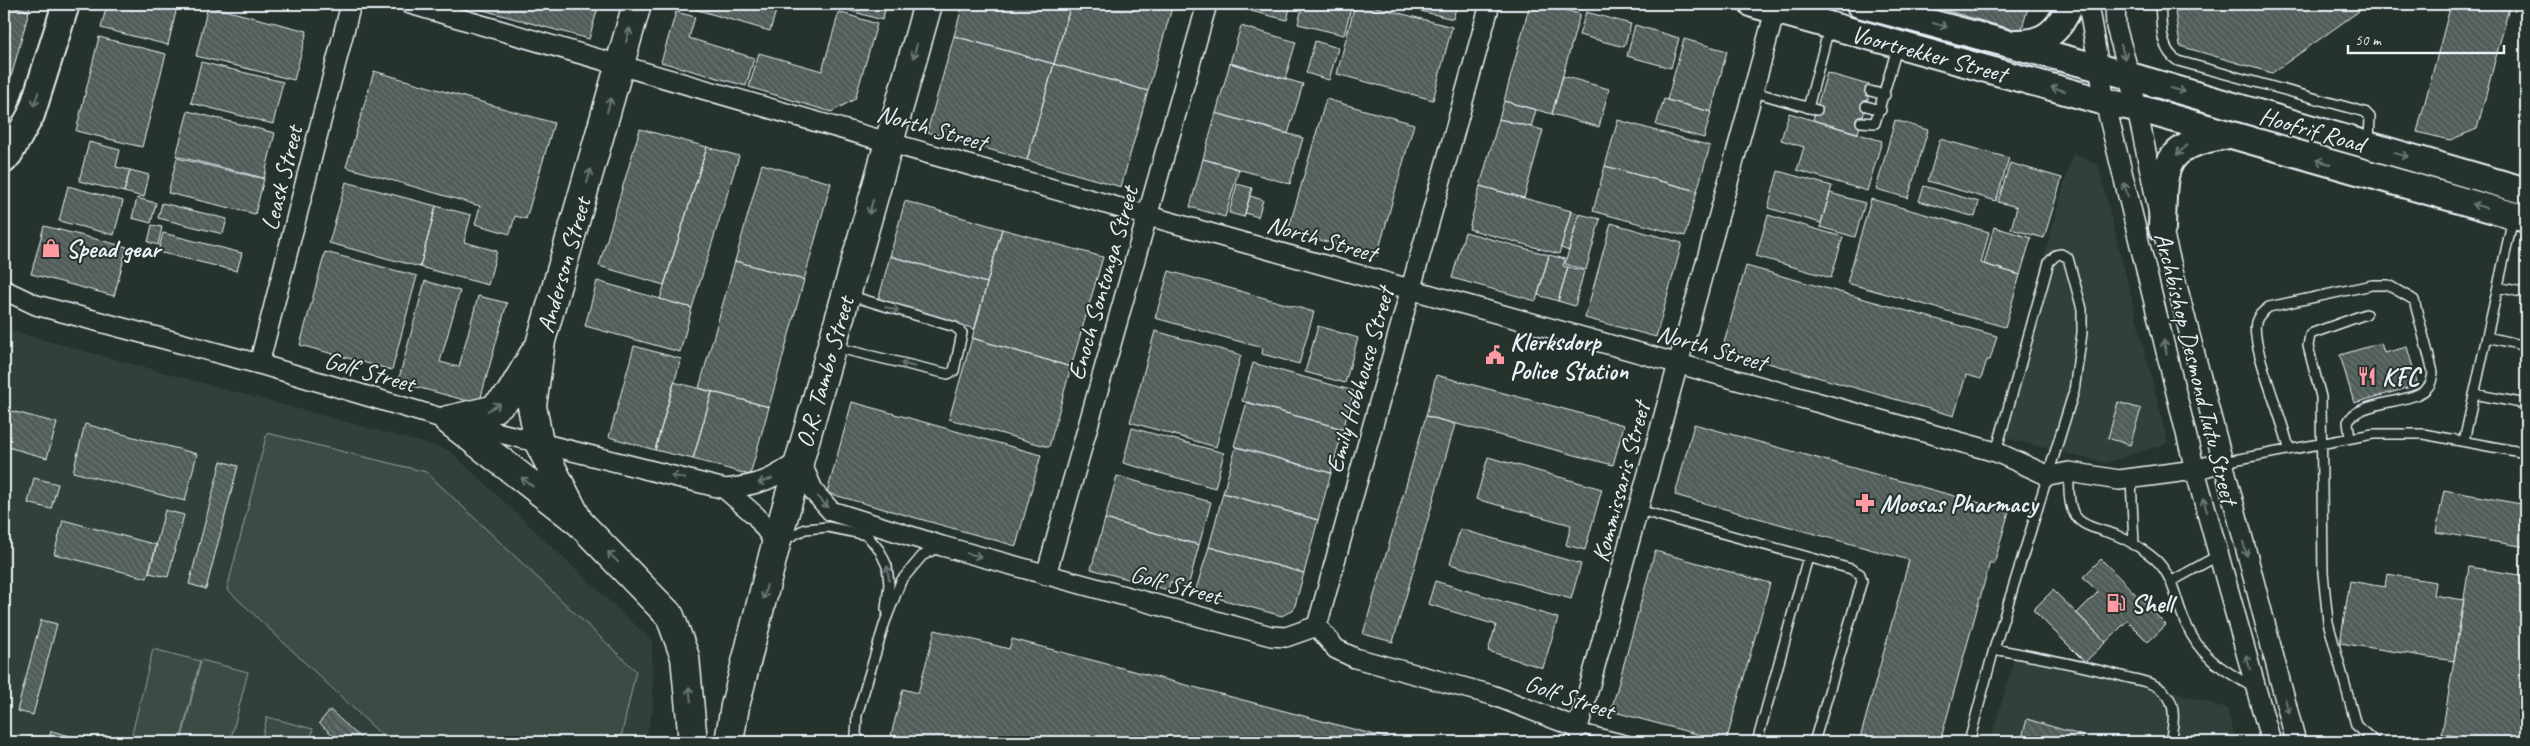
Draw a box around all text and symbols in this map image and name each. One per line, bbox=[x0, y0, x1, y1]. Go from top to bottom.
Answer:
street label: Voortrekker Street bbox=[1848, 18, 2013, 91]
one-way arrow bbox=[1931, 21, 1947, 30]
scale bar bbox=[2348, 22, 2504, 54]
one-way arrow bbox=[624, 27, 634, 43]
text: 50 m bbox=[2355, 31, 2382, 50]
one-way arrow bbox=[909, 42, 919, 58]
one-way arrow bbox=[2118, 43, 2128, 59]
one-way arrow bbox=[2050, 83, 2066, 93]
one-way arrow bbox=[2170, 86, 2186, 96]
one-way arrow bbox=[31, 91, 41, 107]
one-way arrow bbox=[605, 97, 614, 113]
street label: North Street bbox=[873, 97, 994, 160]
street label: Hoofrif Road bbox=[2255, 100, 2372, 161]
street label: Leask Street bbox=[254, 120, 311, 234]
one-way arrow bbox=[2176, 144, 2189, 156]
one-way arrow bbox=[2393, 151, 2409, 160]
one-way arrow bbox=[2315, 156, 2331, 166]
one-way arrow bbox=[584, 169, 594, 185]
street label: Enoch Sontonga Street bbox=[1060, 180, 1147, 384]
one-way arrow bbox=[2121, 182, 2130, 198]
street label: Anderson Street bbox=[529, 191, 599, 337]
one-way arrow bbox=[865, 199, 875, 215]
one-way arrow bbox=[2472, 200, 2488, 210]
street label: North Street bbox=[1263, 208, 1384, 271]
street label: Archbishop Desmond Tutu Street bbox=[2147, 229, 2246, 511]
place label: Spead gear bbox=[66, 233, 163, 265]
shop icon: Spead gear bbox=[40, 237, 62, 259]
street label: Emily Hobhouse Street bbox=[1318, 280, 1403, 477]
street label: O.R. Tambo Street bbox=[788, 290, 863, 451]
one-way arrow bbox=[884, 305, 900, 315]
street label: North Street bbox=[1653, 317, 1774, 380]
place label: Klerksdorp Police Station bbox=[1510, 326, 1629, 387]
one-way arrow bbox=[2160, 340, 2169, 356]
street label: Golf Street bbox=[321, 344, 421, 401]
public building icon: Klerksdorp Police Station bbox=[1484, 344, 1506, 366]
one-way arrow bbox=[901, 360, 917, 369]
place label: KFC bbox=[2382, 361, 2423, 393]
restaurant icon: KFC bbox=[2356, 365, 2378, 387]
street label: Kommissaris Street bbox=[1584, 395, 1659, 566]
one-way arrow bbox=[487, 402, 501, 412]
one-way arrow bbox=[670, 472, 686, 481]
one-way arrow bbox=[521, 476, 534, 487]
one-way arrow bbox=[758, 477, 773, 486]
place label: Moosas Pharmacy bbox=[1880, 488, 2040, 520]
pharmacy icon: Moosas Pharmacy bbox=[1854, 492, 1876, 514]
one-way arrow bbox=[817, 496, 829, 508]
one-way arrow bbox=[2200, 497, 2209, 513]
one-way arrow bbox=[2241, 541, 2250, 557]
one-way arrow bbox=[607, 551, 619, 564]
one-way arrow bbox=[966, 551, 982, 561]
street label: Golf Street bbox=[1127, 558, 1227, 613]
one-way arrow bbox=[882, 566, 892, 582]
one-way arrow bbox=[759, 583, 769, 599]
place label: Shell bbox=[2131, 588, 2178, 620]
fuel station icon: Shell bbox=[2105, 592, 2127, 614]
one-way arrow bbox=[2243, 654, 2253, 670]
street label: Golf Street bbox=[1521, 667, 1621, 728]
one-way arrow bbox=[685, 686, 695, 702]
one-way arrow bbox=[2283, 698, 2292, 714]

